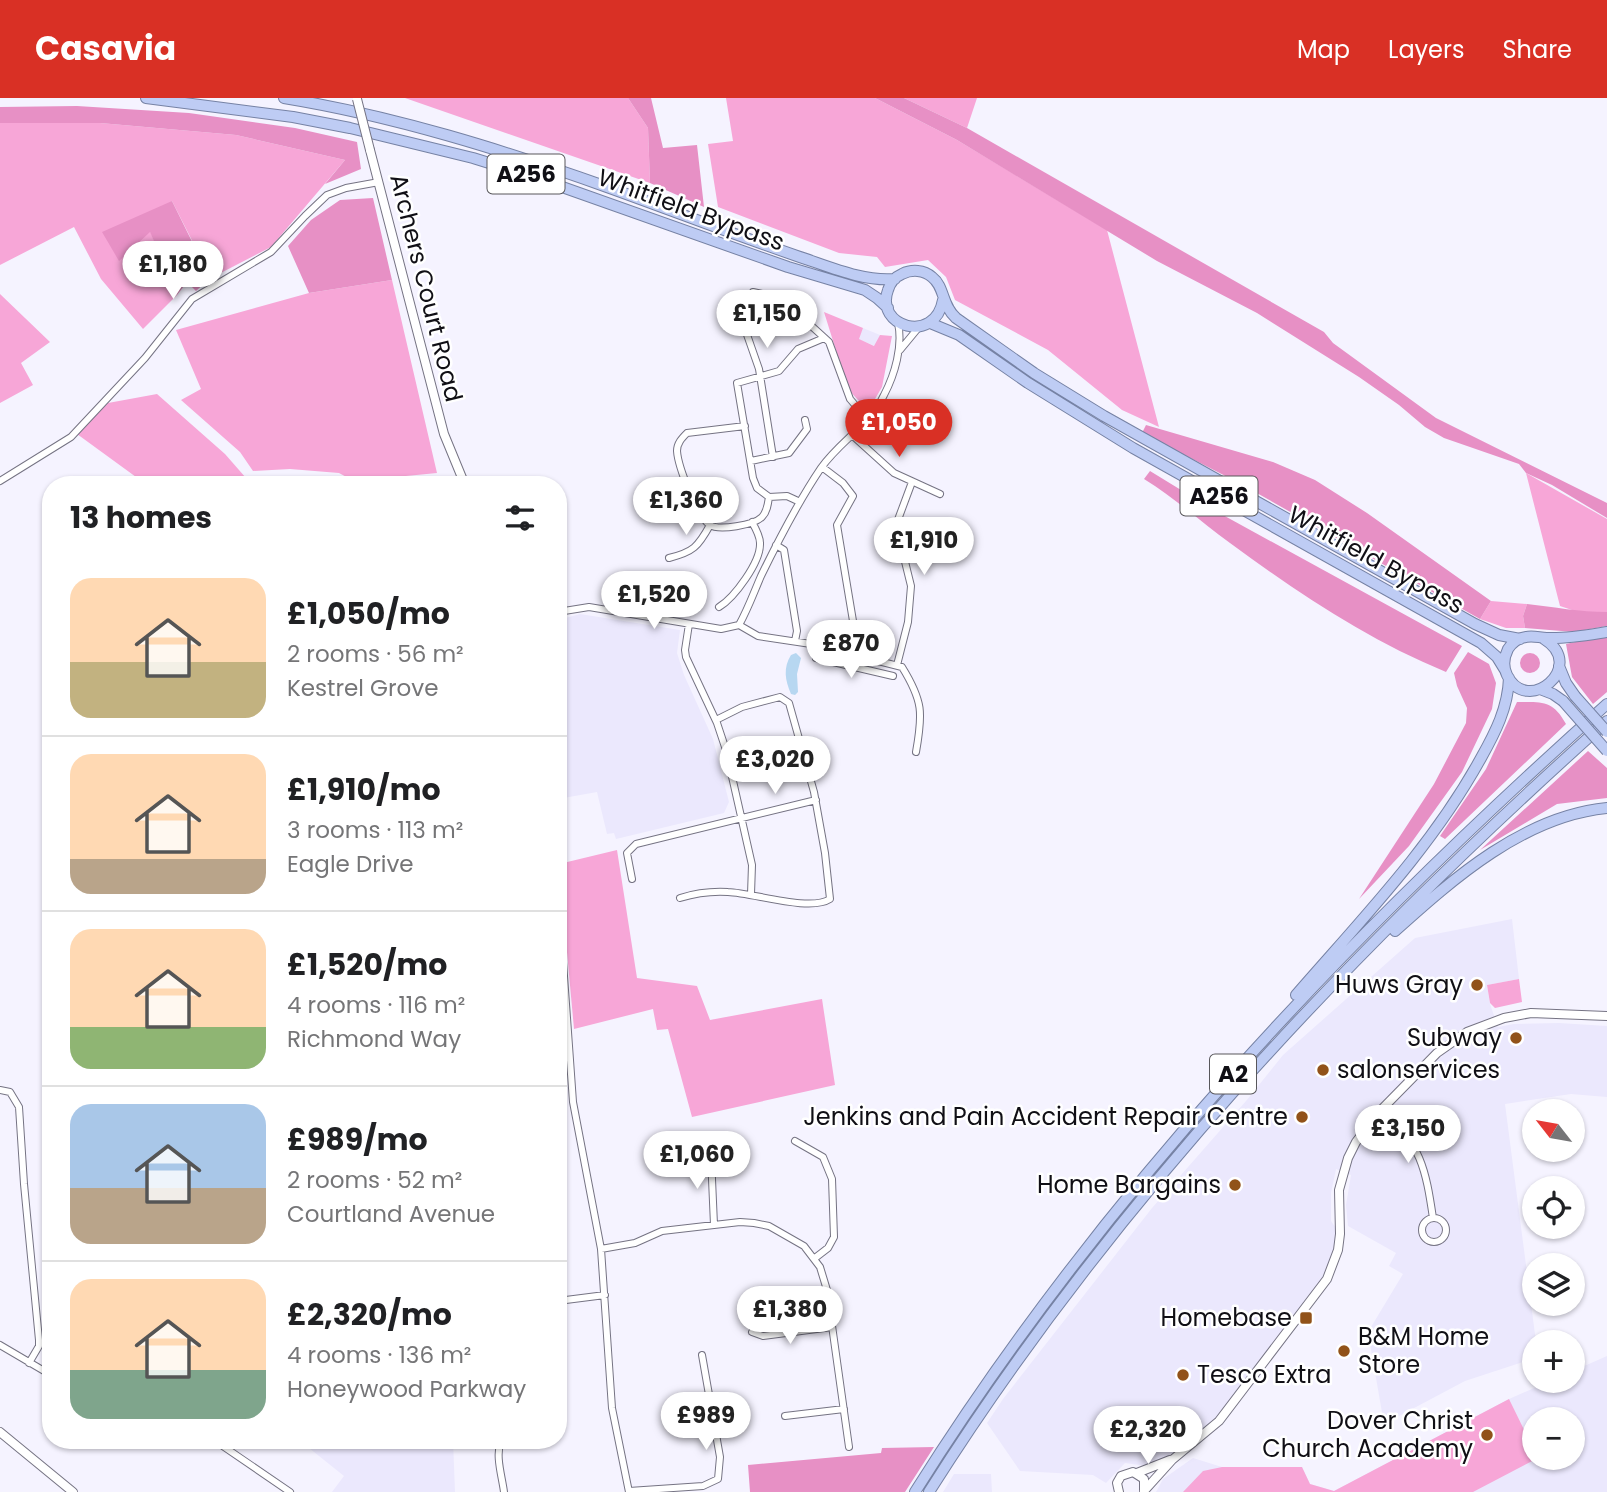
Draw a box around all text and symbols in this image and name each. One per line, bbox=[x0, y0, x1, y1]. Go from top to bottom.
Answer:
text: Casavia bbox=[35, 25, 176, 72]
text: Map bbox=[1297, 33, 1350, 66]
text: Layers bbox=[1388, 33, 1464, 66]
text: Share bbox=[1502, 33, 1572, 66]
road number: A256 bbox=[488, 155, 564, 194]
street label: Whitfield Bypass bbox=[593, 160, 789, 259]
street label: Archers Court Road bbox=[382, 171, 471, 405]
pin: £1,180 bbox=[116, 242, 230, 301]
text: £1,180 bbox=[138, 248, 208, 280]
pin: £1,150 bbox=[710, 290, 824, 350]
text: £1,150 bbox=[732, 297, 802, 329]
pin: £1,050 bbox=[842, 400, 956, 459]
text: £1,050 bbox=[861, 406, 937, 438]
road number: A256 bbox=[1180, 476, 1258, 516]
pin: £1,360 bbox=[629, 478, 743, 537]
text: £1,360 bbox=[649, 484, 723, 516]
text: 13 homes bbox=[70, 496, 212, 539]
street label: Whitfield Bypass bbox=[1282, 498, 1470, 622]
icon: filters bbox=[501, 499, 539, 537]
pin: £1,910 bbox=[867, 518, 981, 577]
text: £1,910 bbox=[890, 524, 958, 556]
pin: £1,520 bbox=[597, 572, 711, 631]
text: £1,520 bbox=[617, 578, 691, 610]
text: £1,050/mo bbox=[287, 592, 450, 635]
icon: home bbox=[126, 606, 210, 690]
pin: £870 bbox=[810, 620, 892, 680]
text: £870 bbox=[822, 627, 880, 659]
text: 2 rooms · 56 m² bbox=[287, 638, 464, 670]
text: Kestrel Grove bbox=[287, 672, 438, 704]
pin: £3,020 bbox=[718, 736, 832, 796]
text: £3,020 bbox=[736, 743, 814, 775]
text: £1,910/mo bbox=[287, 768, 441, 811]
icon: home bbox=[126, 782, 210, 866]
text: 3 rooms · 113 m² bbox=[287, 814, 463, 846]
text: Eagle Drive bbox=[287, 848, 414, 880]
text: £1,520/mo bbox=[287, 943, 447, 986]
icon: home bbox=[126, 957, 210, 1041]
place label: Huws Gray bbox=[1335, 968, 1463, 1001]
marker: Huws Gray bbox=[1469, 977, 1485, 993]
text: 4 rooms · 116 m² bbox=[287, 989, 465, 1021]
place label: Subway bbox=[1407, 1021, 1502, 1054]
text: Richmond Way bbox=[287, 1023, 461, 1055]
marker: Subway bbox=[1508, 1030, 1524, 1046]
place label: salonservices bbox=[1337, 1053, 1500, 1086]
road number: A2 bbox=[1210, 1054, 1256, 1093]
marker: salonservices bbox=[1315, 1062, 1331, 1078]
north arrow bbox=[1522, 1099, 1586, 1162]
map controls bbox=[1522, 1099, 1585, 1470]
place label: Jenkins and Pain Accident Repair Centre bbox=[803, 1100, 1288, 1133]
pin: £3,150 bbox=[1351, 1105, 1465, 1165]
marker: Jenkins and Pain Accident Repair Centre bbox=[1294, 1109, 1310, 1125]
text: £3,150 bbox=[1371, 1112, 1445, 1144]
text: £989/mo bbox=[287, 1118, 428, 1161]
icon: home bbox=[126, 1132, 210, 1216]
pin: £1,060 bbox=[640, 1132, 754, 1191]
text: £1,060 bbox=[659, 1138, 735, 1170]
text: 2 rooms · 52 m² bbox=[287, 1164, 462, 1196]
place label: Home Bargains bbox=[1037, 1168, 1221, 1201]
button: locate bbox=[1522, 1176, 1585, 1239]
marker: Home Bargains bbox=[1227, 1177, 1243, 1193]
text: Courtland Avenue bbox=[287, 1198, 495, 1230]
button: layers bbox=[1522, 1253, 1585, 1316]
pin: £1,380 bbox=[733, 1286, 847, 1346]
text: £2,320/mo bbox=[287, 1293, 452, 1336]
text: £1,380 bbox=[753, 1293, 827, 1325]
place label: Homebase bbox=[1161, 1301, 1292, 1334]
icon: home bbox=[126, 1307, 210, 1391]
marker: Homebase bbox=[1298, 1310, 1314, 1326]
place label: B&M Home Store bbox=[1358, 1320, 1489, 1381]
button: + bbox=[1522, 1330, 1585, 1393]
text: 4 rooms · 136 m² bbox=[287, 1339, 471, 1371]
marker: B&M Home Store bbox=[1336, 1343, 1352, 1359]
place label: Tesco Extra bbox=[1197, 1358, 1331, 1391]
marker: Tesco Extra bbox=[1175, 1367, 1191, 1383]
text: Honeywood Parkway bbox=[287, 1373, 526, 1405]
pin: £989 bbox=[665, 1392, 747, 1452]
text: £989 bbox=[677, 1399, 735, 1431]
place label: Dover Christ Church Academy bbox=[1262, 1404, 1473, 1465]
pin: £2,320 bbox=[1091, 1406, 1205, 1466]
button: − bbox=[1522, 1407, 1585, 1470]
text: £2,320 bbox=[1109, 1413, 1187, 1445]
marker: Dover Christ Church Academy bbox=[1479, 1427, 1495, 1443]

